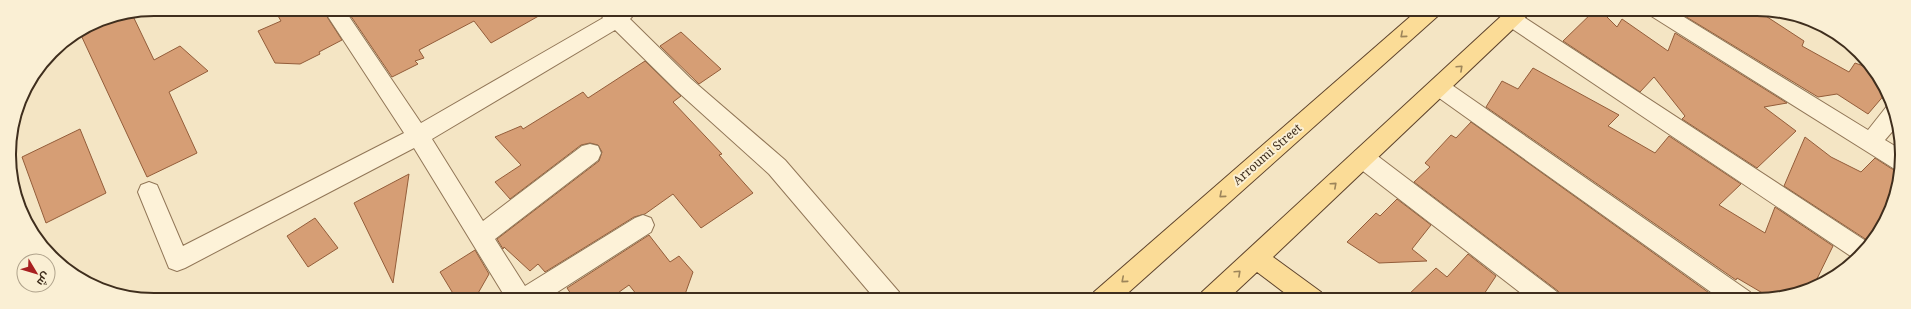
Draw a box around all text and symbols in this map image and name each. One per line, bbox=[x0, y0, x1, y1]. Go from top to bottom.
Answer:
one-way arrow bbox=[1401, 30, 1408, 37]
one-way arrow bbox=[1455, 65, 1463, 73]
street label: Arroumi Street bbox=[1229, 119, 1305, 189]
one-way arrow bbox=[1329, 183, 1336, 190]
one-way arrow bbox=[1219, 190, 1226, 197]
north arrow bbox=[16, 253, 56, 293]
text: ش bbox=[34, 269, 55, 290]
one-way arrow bbox=[1233, 270, 1241, 278]
one-way arrow bbox=[1121, 276, 1129, 283]

